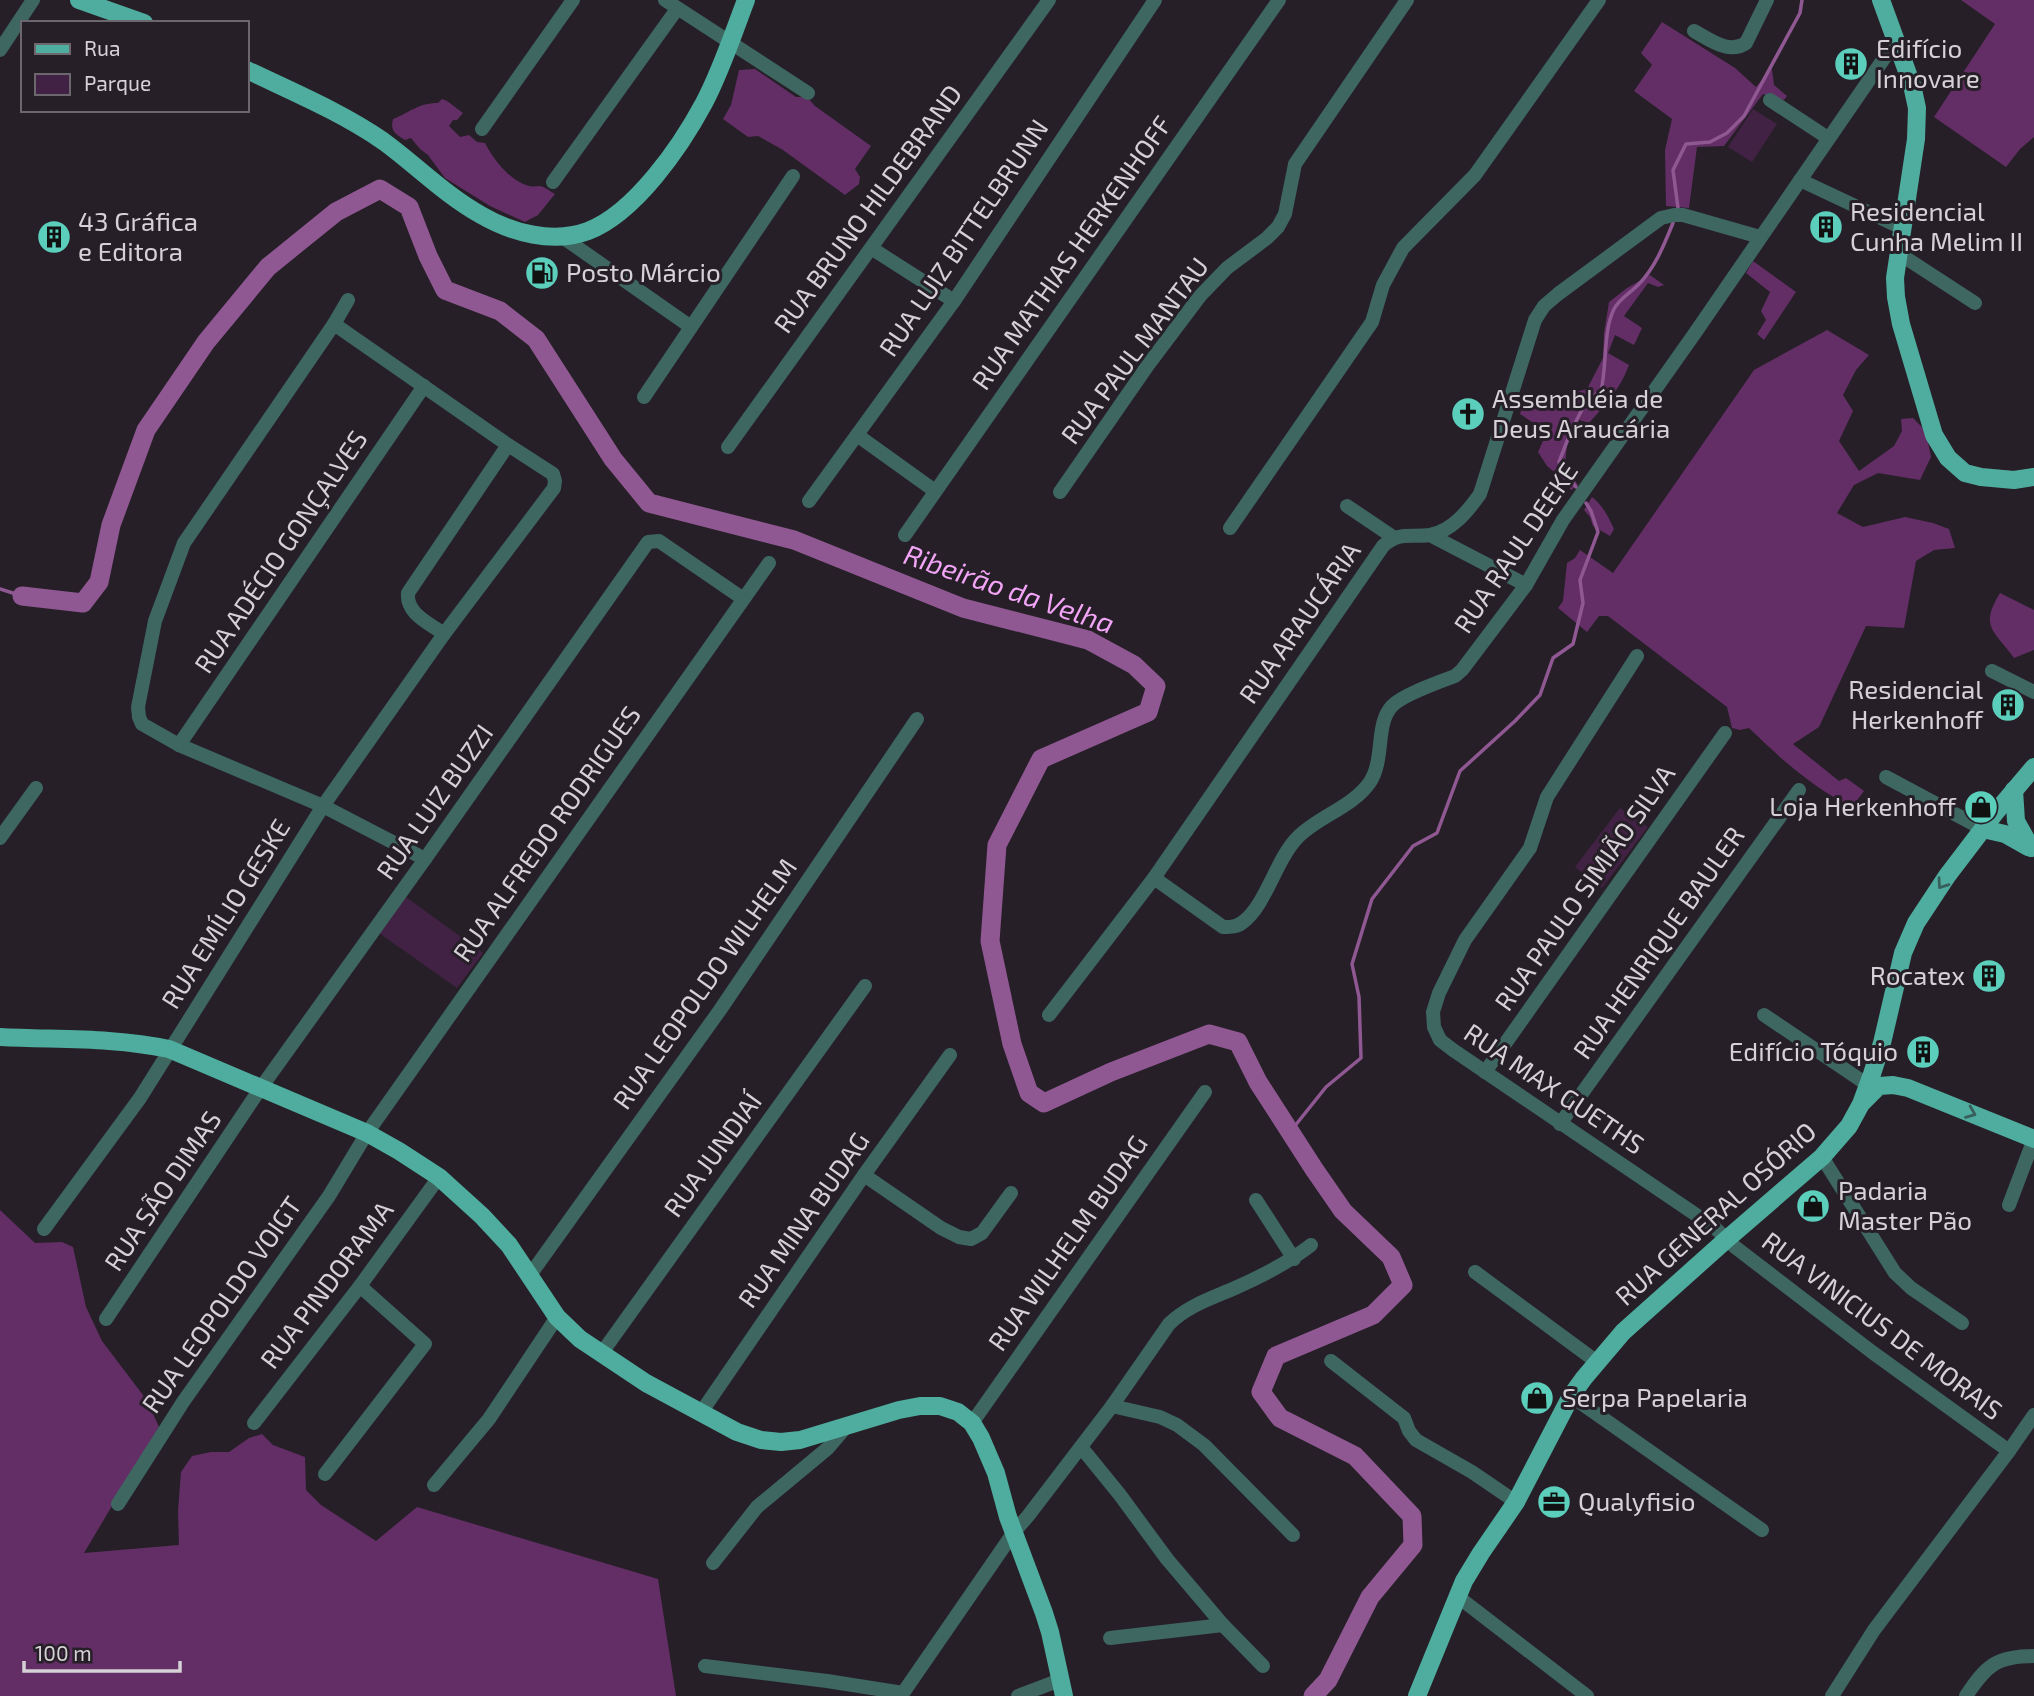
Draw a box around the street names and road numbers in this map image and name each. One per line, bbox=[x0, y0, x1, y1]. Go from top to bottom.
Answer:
street label: RUA BRUNO HILDEBRAND bbox=[766, 78, 967, 338]
street label: RUA MATHIAS HERKENHOFF bbox=[964, 109, 1177, 395]
street label: RUA LUIZ BITTELBRUNN bbox=[872, 113, 1054, 362]
street label: RUA PAUL MANTAU bbox=[1054, 251, 1214, 449]
street label: RUA ADÉCIO GONÇALVES bbox=[187, 424, 374, 679]
street label: RUA RAUL DEEKE bbox=[1446, 456, 1583, 638]
street label: RUA ARAUCÁRIA bbox=[1232, 536, 1366, 709]
street label: RUA ALFREDO RODRIGUES bbox=[446, 699, 646, 967]
street label: RUA LUIZ BUZZI bbox=[369, 718, 499, 885]
street label: RUA PAULO SIMIÃO SILVA bbox=[1487, 758, 1680, 1016]
street label: RUA EMÍLIO GESKE bbox=[154, 813, 295, 1014]
street label: RUA HENRIQUE BAULER bbox=[1566, 820, 1750, 1064]
street label: RUA LEOPOLDO WILHELM bbox=[605, 852, 802, 1114]
street label: RUA MAX GUETHS bbox=[1459, 1016, 1651, 1159]
street label: RUA JUNDIAÍ bbox=[656, 1085, 768, 1222]
street label: RUA SÃO DIMAS bbox=[97, 1104, 227, 1276]
street label: RUA GENERAL OSÓRIO bbox=[1608, 1115, 1822, 1311]
street label: RUA MINA BUDAG bbox=[731, 1125, 875, 1313]
street label: RUA WILHELM BUDAG bbox=[981, 1128, 1153, 1356]
street label: RUA LEOPOLDO VOIGT bbox=[134, 1190, 307, 1418]
street label: RUA PINDORAMA bbox=[253, 1195, 399, 1374]
street label: RUA VINICIUS DE MORAIS bbox=[1757, 1224, 2009, 1425]

